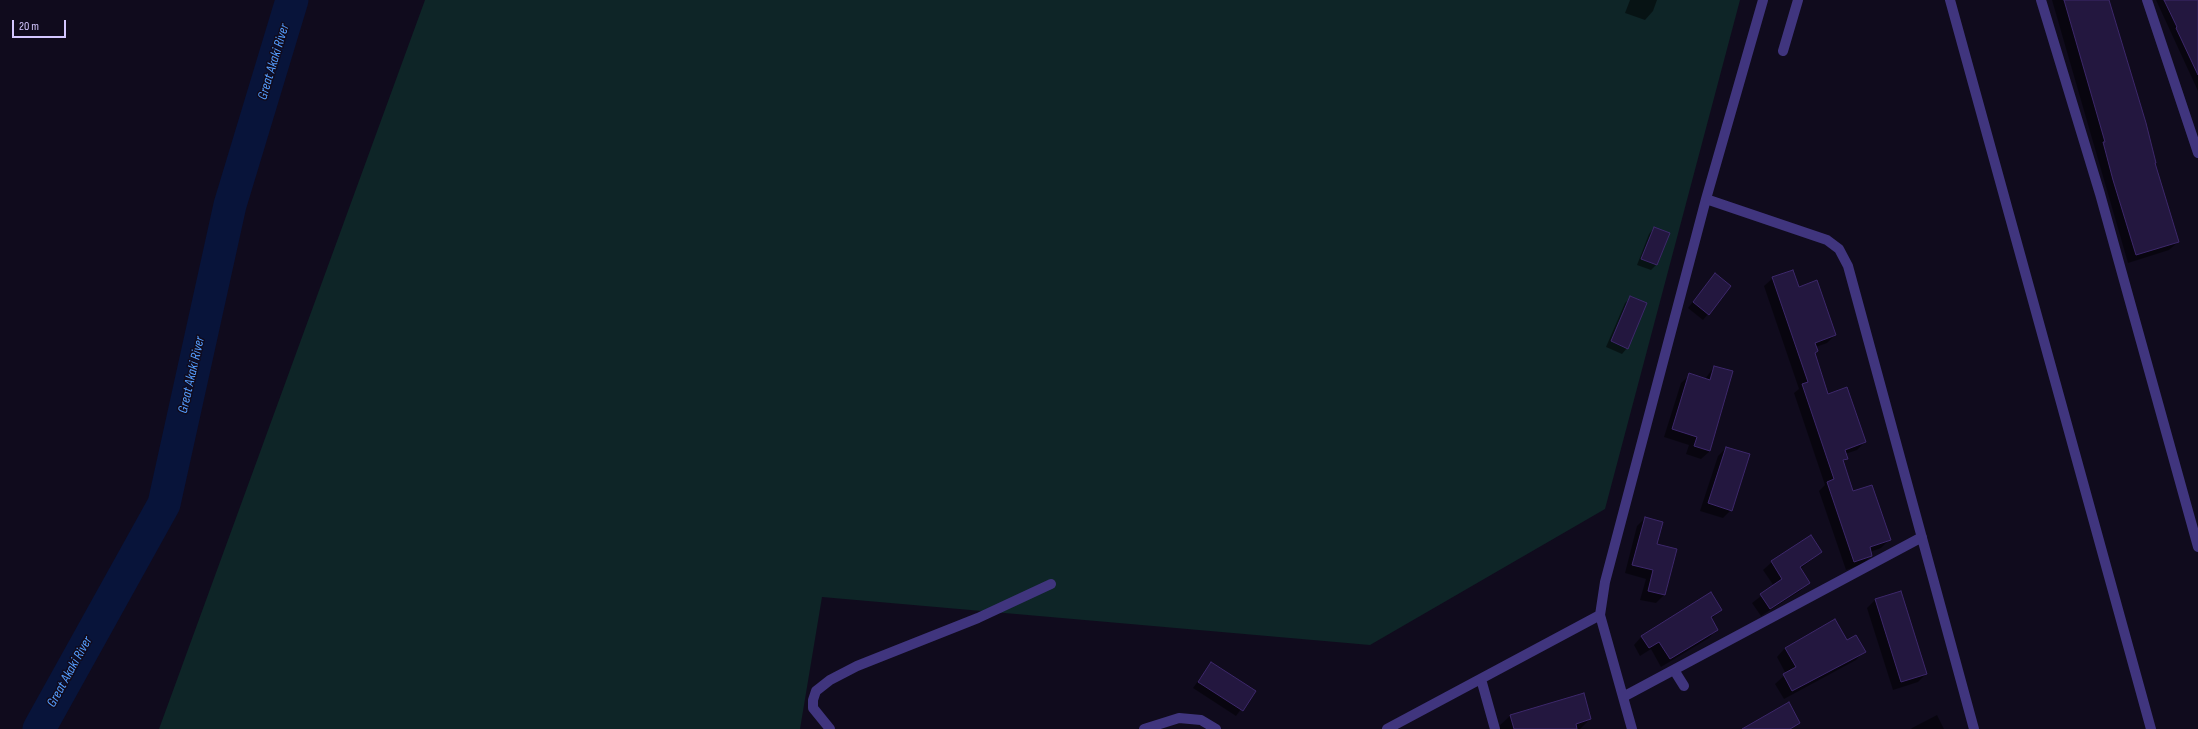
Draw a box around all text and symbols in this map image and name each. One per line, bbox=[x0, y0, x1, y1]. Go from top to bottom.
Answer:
scale bar bbox=[14, 12, 68, 38]
text: 20 m bbox=[19, 19, 39, 34]
water label: Great Akaki River bbox=[255, 22, 293, 102]
water label: Great Akaki River bbox=[175, 335, 209, 415]
water label: Great Akaki River bbox=[44, 634, 96, 710]

